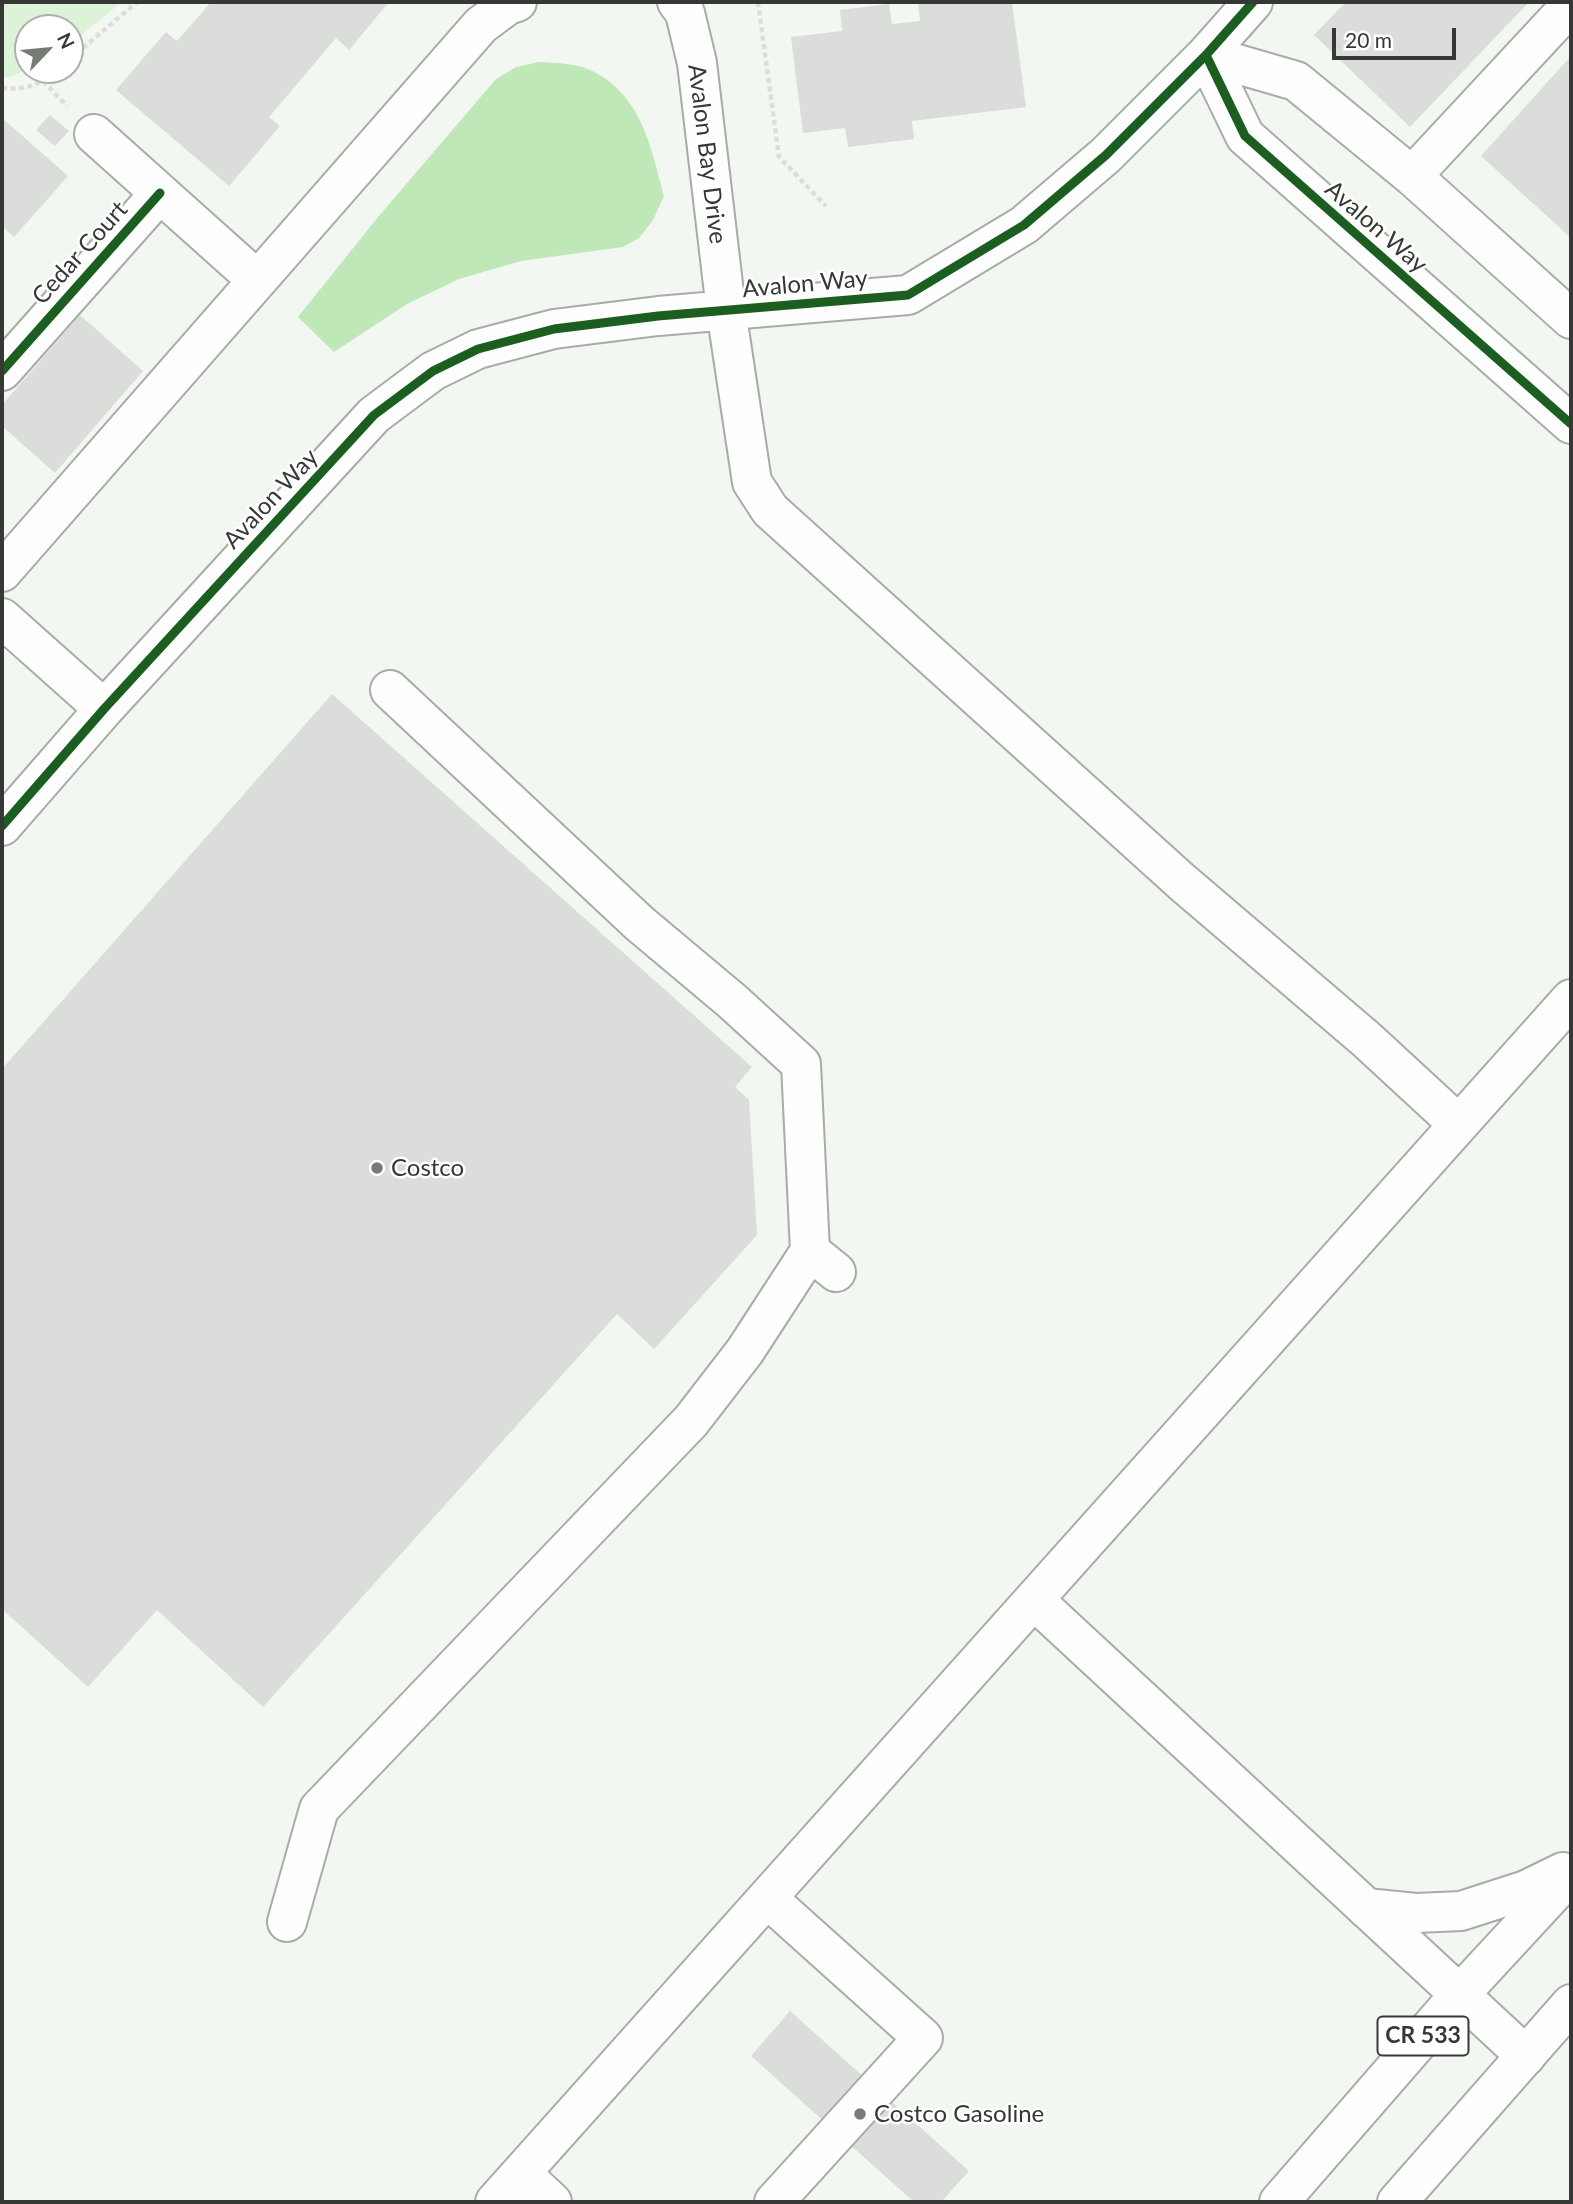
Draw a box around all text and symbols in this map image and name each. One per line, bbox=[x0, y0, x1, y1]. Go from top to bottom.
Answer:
north arrow bbox=[14, 14, 84, 84]
scale bar bbox=[1335, 14, 1459, 58]
text: 20 m bbox=[1345, 27, 1392, 52]
text: N bbox=[53, 29, 80, 52]
street label: Avalon Bay Drive bbox=[682, 62, 732, 246]
street label: Avalon Way bbox=[1319, 175, 1433, 279]
street label: Cedar Court bbox=[26, 195, 134, 311]
street label: Avalon Way bbox=[741, 264, 869, 304]
street label: Avalon Way bbox=[218, 443, 324, 555]
place label: Costco bbox=[391, 1154, 464, 1182]
marker: Costco bbox=[369, 1160, 385, 1176]
road number: CR 533 bbox=[1378, 2016, 1468, 2056]
place label: Costco Gasoline bbox=[874, 2100, 1044, 2128]
marker: Costco Gasoline bbox=[852, 2106, 868, 2122]

